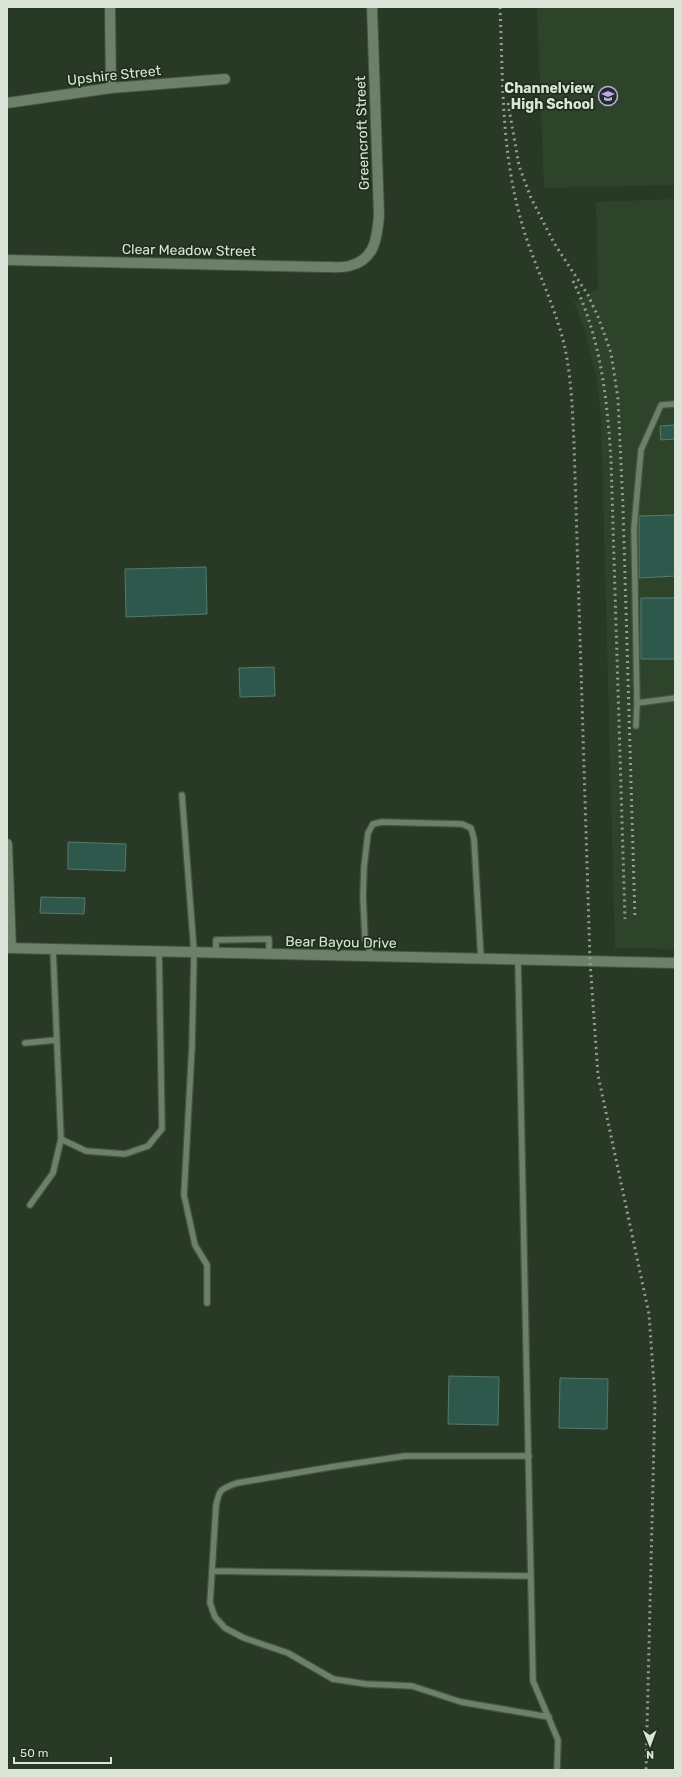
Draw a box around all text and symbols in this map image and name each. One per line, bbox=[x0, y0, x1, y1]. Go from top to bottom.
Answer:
street label: Upshire Street bbox=[66, 62, 162, 89]
street label: Greencroft Street bbox=[352, 75, 373, 191]
place label: Channelview High School bbox=[504, 80, 594, 113]
school or university icon: Channelview High School bbox=[597, 85, 619, 107]
street label: Clear Meadow Street bbox=[122, 241, 257, 260]
street label: Bear Bayou Drive bbox=[285, 933, 397, 952]
north arrow bbox=[630, 1725, 670, 1765]
scale bar bbox=[14, 1739, 111, 1765]
text: 50 m bbox=[20, 1746, 48, 1760]
text: N bbox=[646, 1748, 654, 1761]

